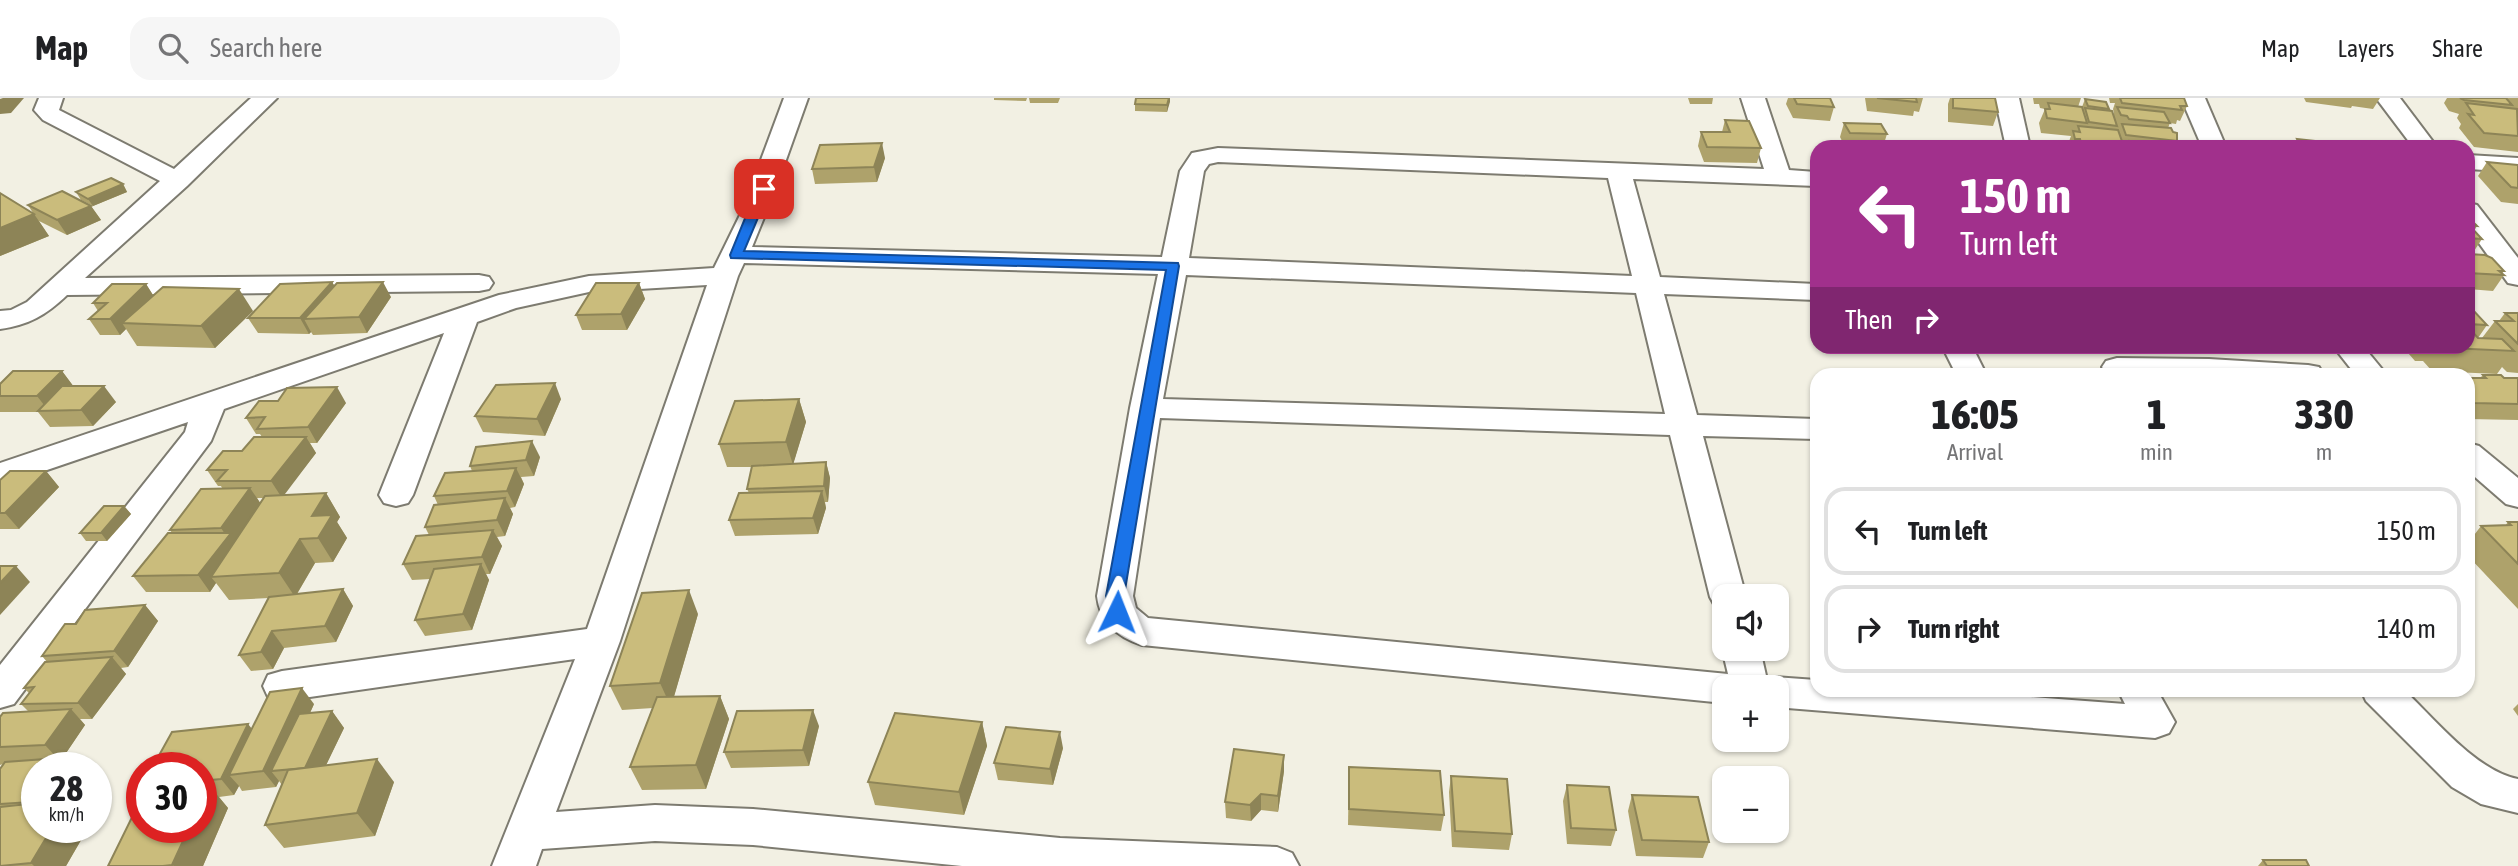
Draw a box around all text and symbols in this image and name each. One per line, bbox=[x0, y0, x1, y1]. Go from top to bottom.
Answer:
search box bbox=[130, 17, 620, 80]
text: Map bbox=[35, 29, 88, 67]
icon: search bbox=[154, 29, 192, 67]
text: Search here bbox=[210, 33, 322, 63]
text: Map bbox=[2261, 35, 2300, 62]
text: Layers bbox=[2338, 35, 2394, 62]
text: Share bbox=[2432, 35, 2483, 62]
pin bbox=[734, 159, 794, 219]
text: 150 m bbox=[1960, 167, 2071, 223]
icon: left bbox=[1845, 168, 1936, 259]
icon: arrive bbox=[745, 170, 783, 208]
text: Turn left bbox=[1960, 225, 2058, 262]
icon: right bbox=[1907, 301, 1945, 339]
text: Then bbox=[1845, 305, 1893, 335]
text: 16:05 bbox=[1931, 390, 2019, 438]
text: 1 bbox=[2147, 390, 2166, 438]
text: 330 bbox=[2294, 390, 2354, 438]
text: Arrival bbox=[1947, 439, 2003, 465]
text: min bbox=[2140, 439, 2173, 465]
text: m bbox=[2316, 439, 2332, 465]
icon: left bbox=[1849, 512, 1887, 550]
text: Turn left bbox=[1908, 516, 1988, 546]
text: 150 m bbox=[2377, 516, 2436, 546]
position arrow bbox=[1080, 575, 1154, 649]
map controls bbox=[1712, 584, 1789, 843]
button: sound bbox=[1712, 584, 1789, 661]
icon: right bbox=[1849, 610, 1887, 648]
text: Turn right bbox=[1908, 614, 1999, 644]
text: 140 m bbox=[2377, 614, 2436, 644]
button: + bbox=[1712, 675, 1789, 752]
speed limit sign: 30 bbox=[126, 752, 217, 843]
button: − bbox=[1712, 766, 1789, 843]
text: 28 bbox=[50, 768, 83, 808]
text: km/h bbox=[49, 804, 84, 825]

